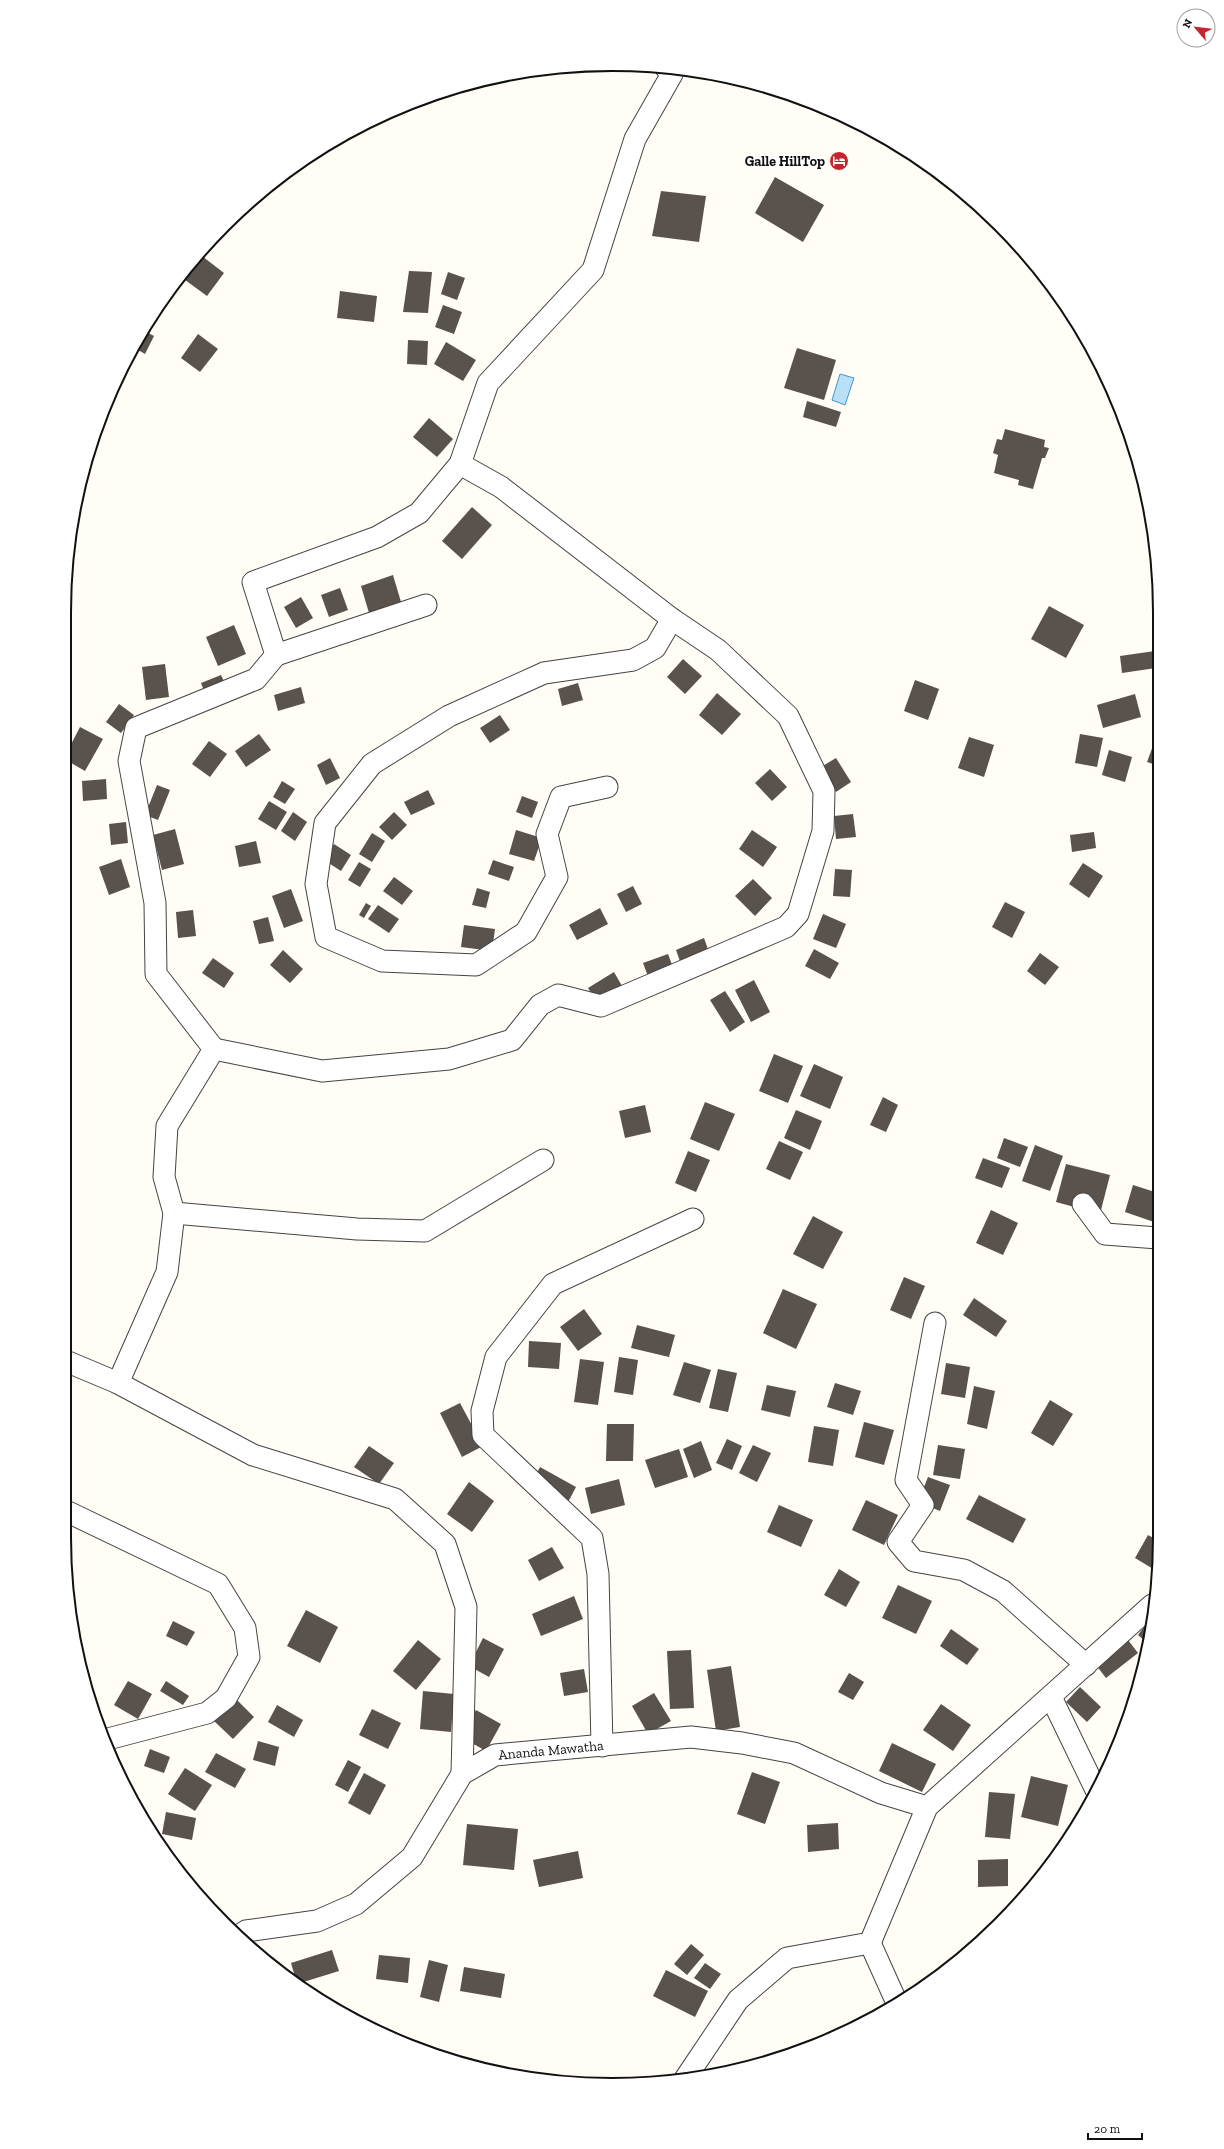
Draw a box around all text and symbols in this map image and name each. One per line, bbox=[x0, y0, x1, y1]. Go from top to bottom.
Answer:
north arrow bbox=[1176, 8, 1216, 48]
text: N bbox=[1180, 16, 1196, 30]
hotel icon: Galle HillTop bbox=[828, 150, 850, 172]
place label: Galle HillTop bbox=[745, 153, 825, 170]
street label: Ananda Mawatha bbox=[498, 1737, 605, 1764]
scale bar bbox=[1088, 2115, 1142, 2141]
text: 20 m bbox=[1094, 2122, 1121, 2136]

